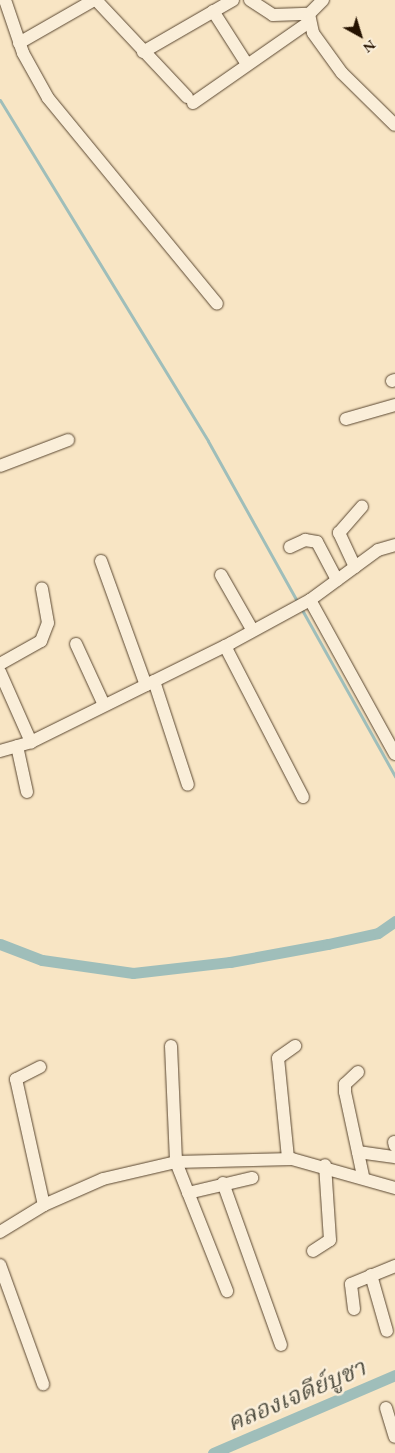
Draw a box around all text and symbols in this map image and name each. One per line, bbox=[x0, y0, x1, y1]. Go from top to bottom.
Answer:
north arrow bbox=[335, 10, 385, 60]
text: N bbox=[359, 36, 380, 57]
water label: คลองเจดีย์บูชา bbox=[222, 1353, 370, 1437]

